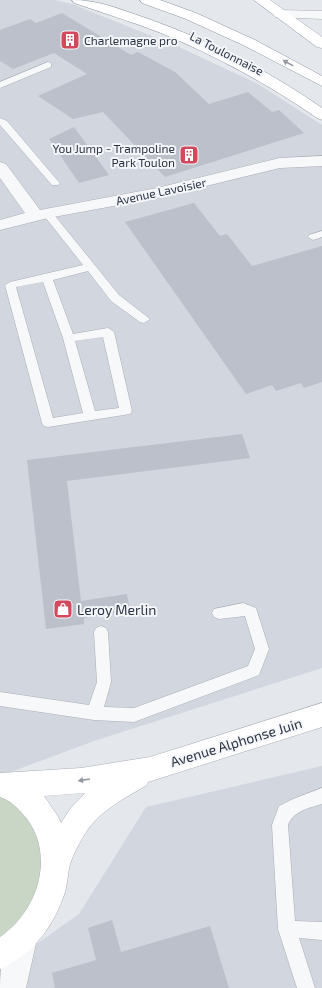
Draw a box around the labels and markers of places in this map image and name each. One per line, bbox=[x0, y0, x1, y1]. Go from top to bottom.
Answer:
building icon: Charlemagne pro bbox=[59, 29, 81, 51]
place label: Charlemagne pro bbox=[84, 33, 178, 47]
place label: You Jump - Trampoline Park Toulon bbox=[53, 141, 175, 169]
building icon: You Jump - Trampoline Park Toulon bbox=[178, 144, 200, 166]
shop icon: Leroy Merlin bbox=[52, 598, 74, 620]
place label: Leroy Merlin bbox=[77, 601, 156, 618]

